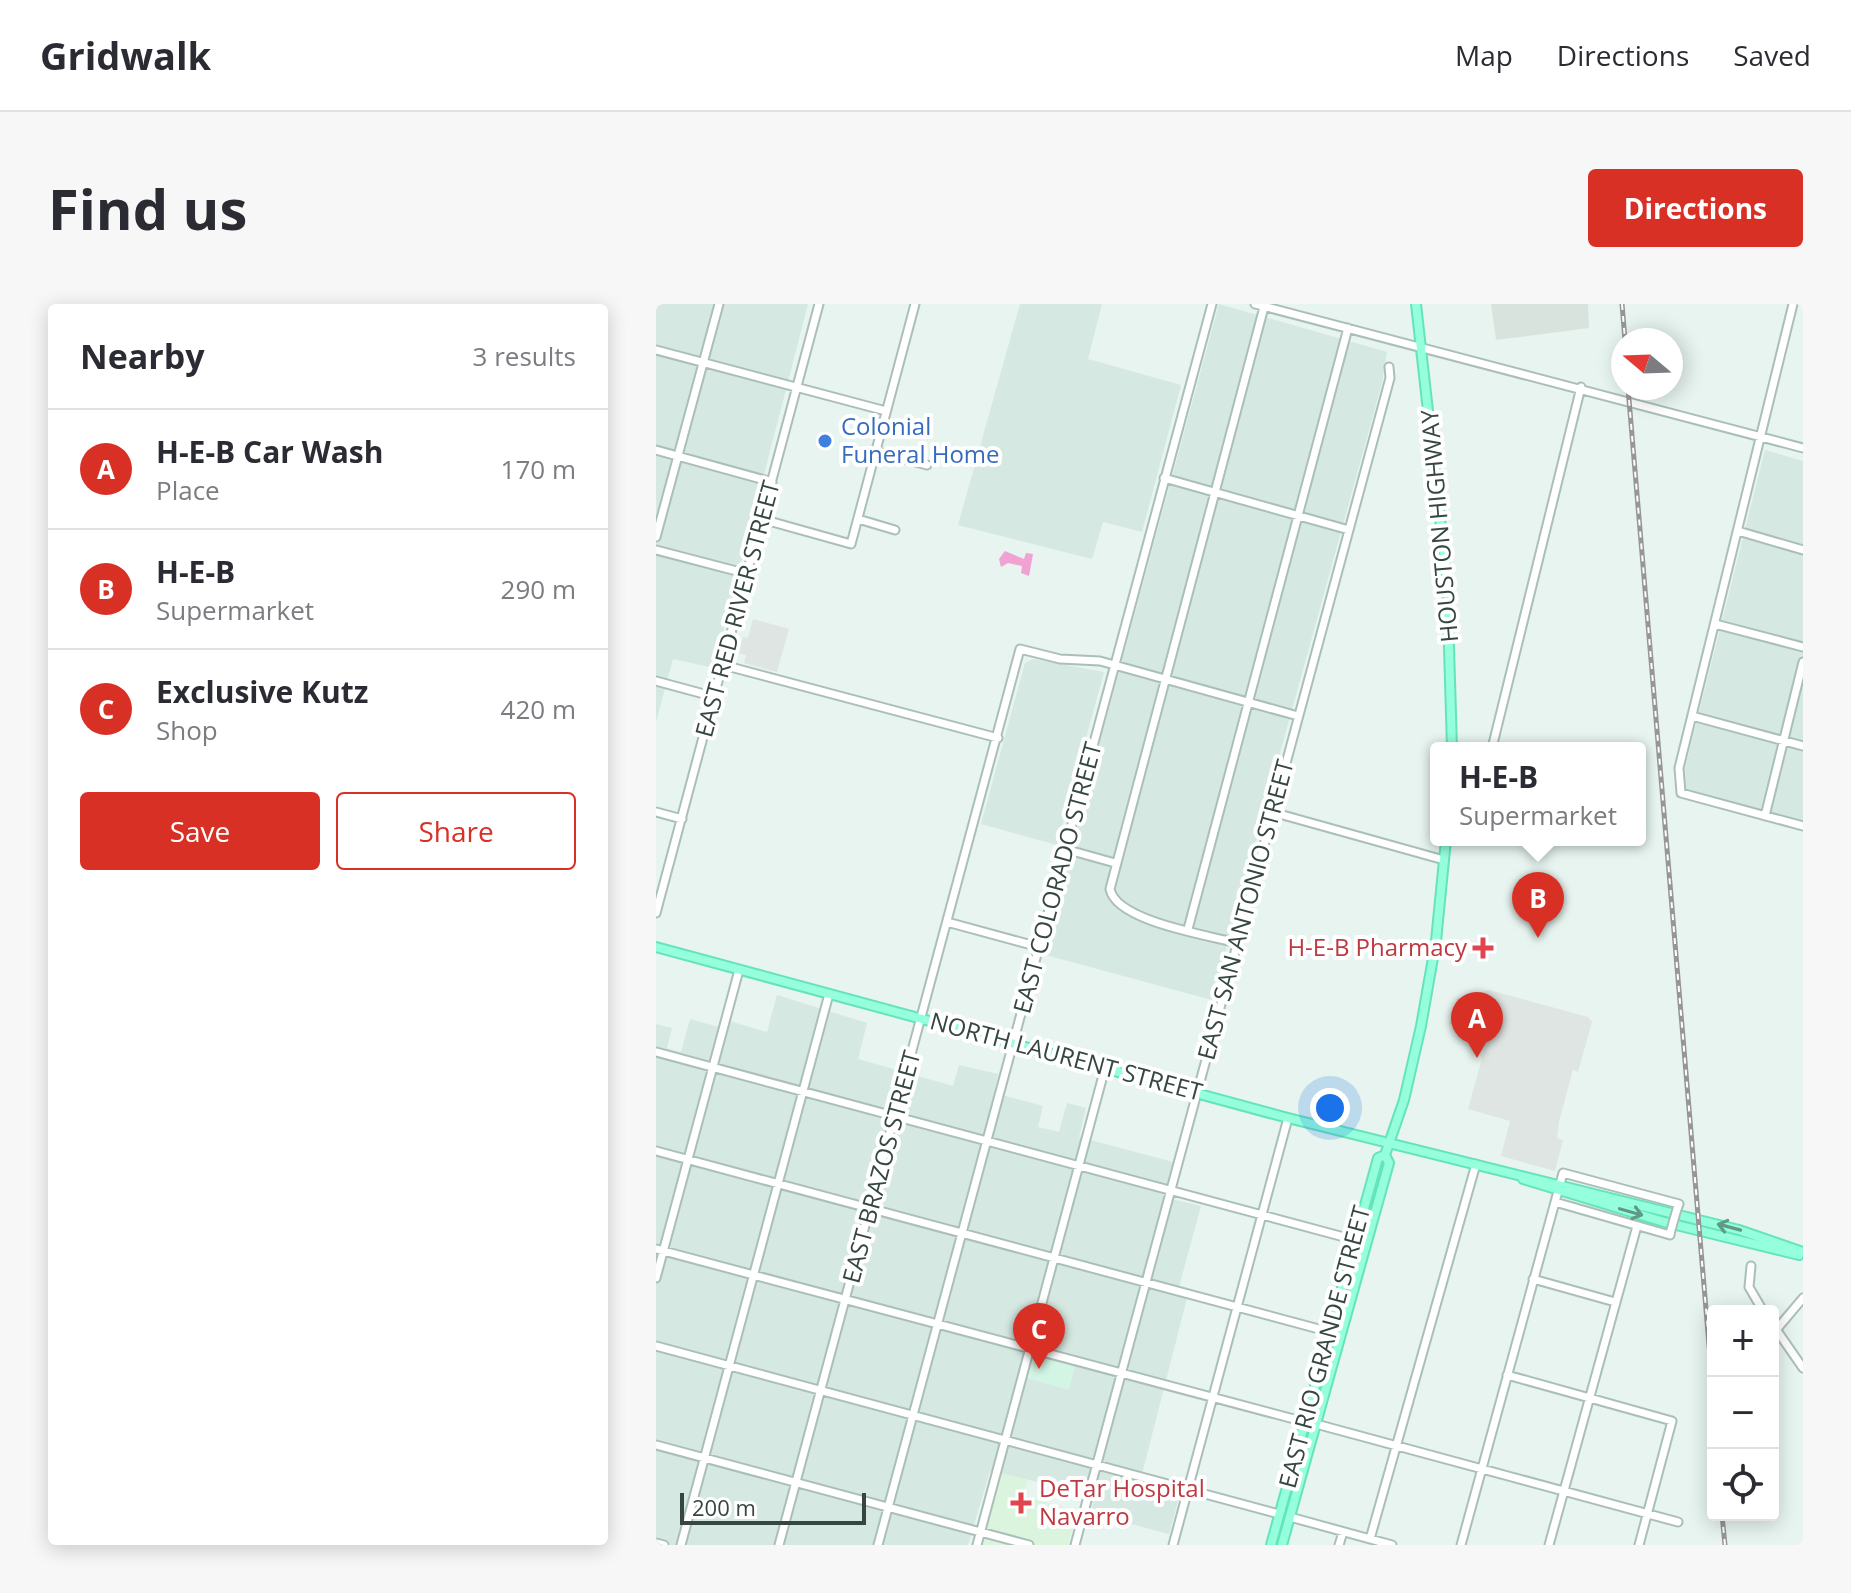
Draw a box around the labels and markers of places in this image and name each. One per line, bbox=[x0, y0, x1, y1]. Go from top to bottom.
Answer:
place label: Colonial Funeral Home bbox=[841, 409, 1000, 470]
marker: Colonial Funeral Home bbox=[816, 432, 834, 450]
pin: B bbox=[1512, 872, 1564, 938]
place label: H-E-B Pharmacy bbox=[1287, 930, 1468, 963]
marker: H-E-B Pharmacy bbox=[1474, 939, 1492, 957]
pin: A bbox=[1451, 992, 1503, 1058]
pin: C bbox=[1013, 1303, 1065, 1369]
place label: DeTar Hospital Navarro bbox=[1039, 1471, 1205, 1532]
marker: DeTar Hospital Navarro bbox=[1010, 1492, 1032, 1514]

